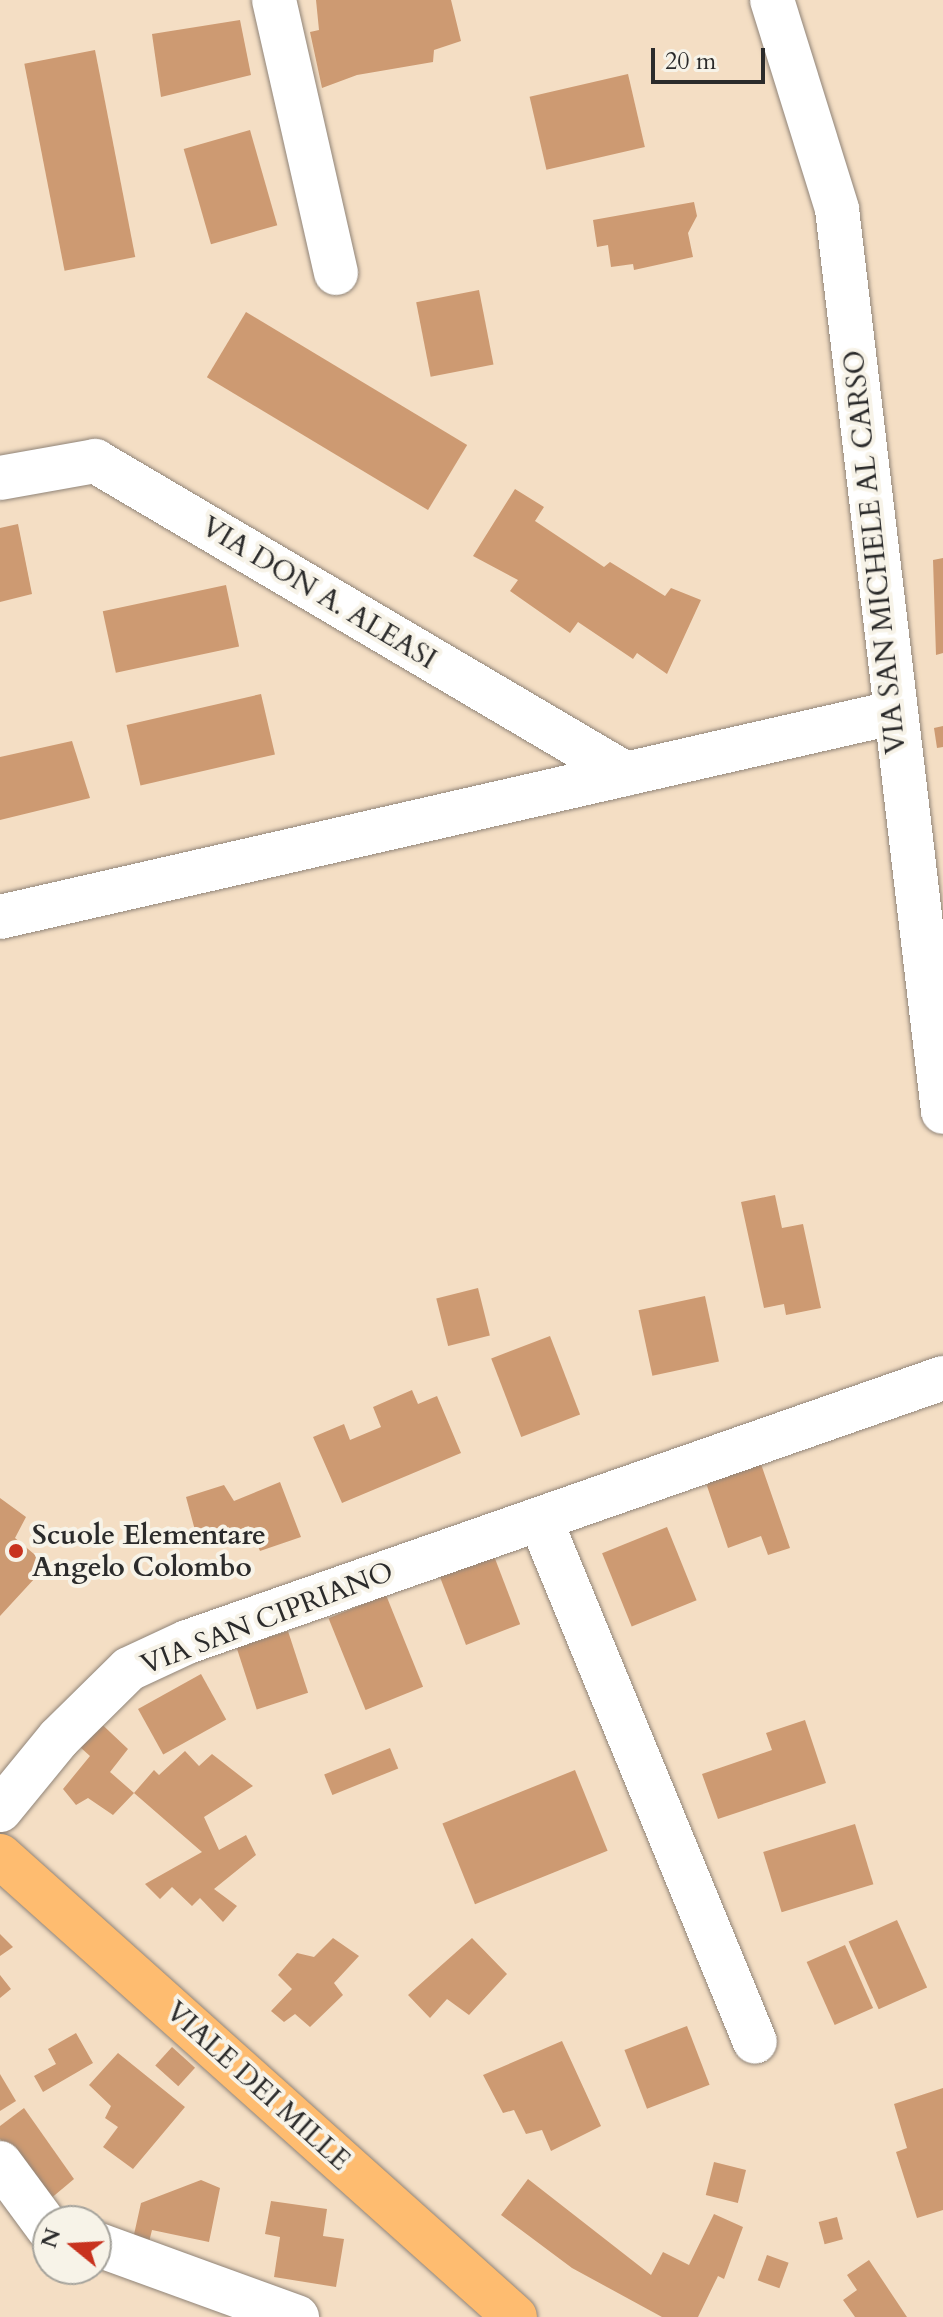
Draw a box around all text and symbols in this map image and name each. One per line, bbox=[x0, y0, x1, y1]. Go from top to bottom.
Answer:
scale bar bbox=[655, 32, 769, 82]
text: 20 m bbox=[665, 45, 716, 78]
street label: VIA SAN MICHELE AL CARSO bbox=[837, 348, 913, 756]
street label: VIA DON A. ALEASI bbox=[195, 510, 443, 676]
place label: Scuole Elementare Angelo Colombo bbox=[32, 1518, 266, 1584]
marker: Scuole Elementare Angelo Colombo bbox=[7, 1542, 25, 1560]
street label: VIA SAN CIPRIANO bbox=[136, 1554, 398, 1682]
street label: VIALE DEI MILLE bbox=[159, 1995, 357, 2177]
north arrow bbox=[32, 2205, 112, 2285]
text: N bbox=[34, 2224, 68, 2252]

